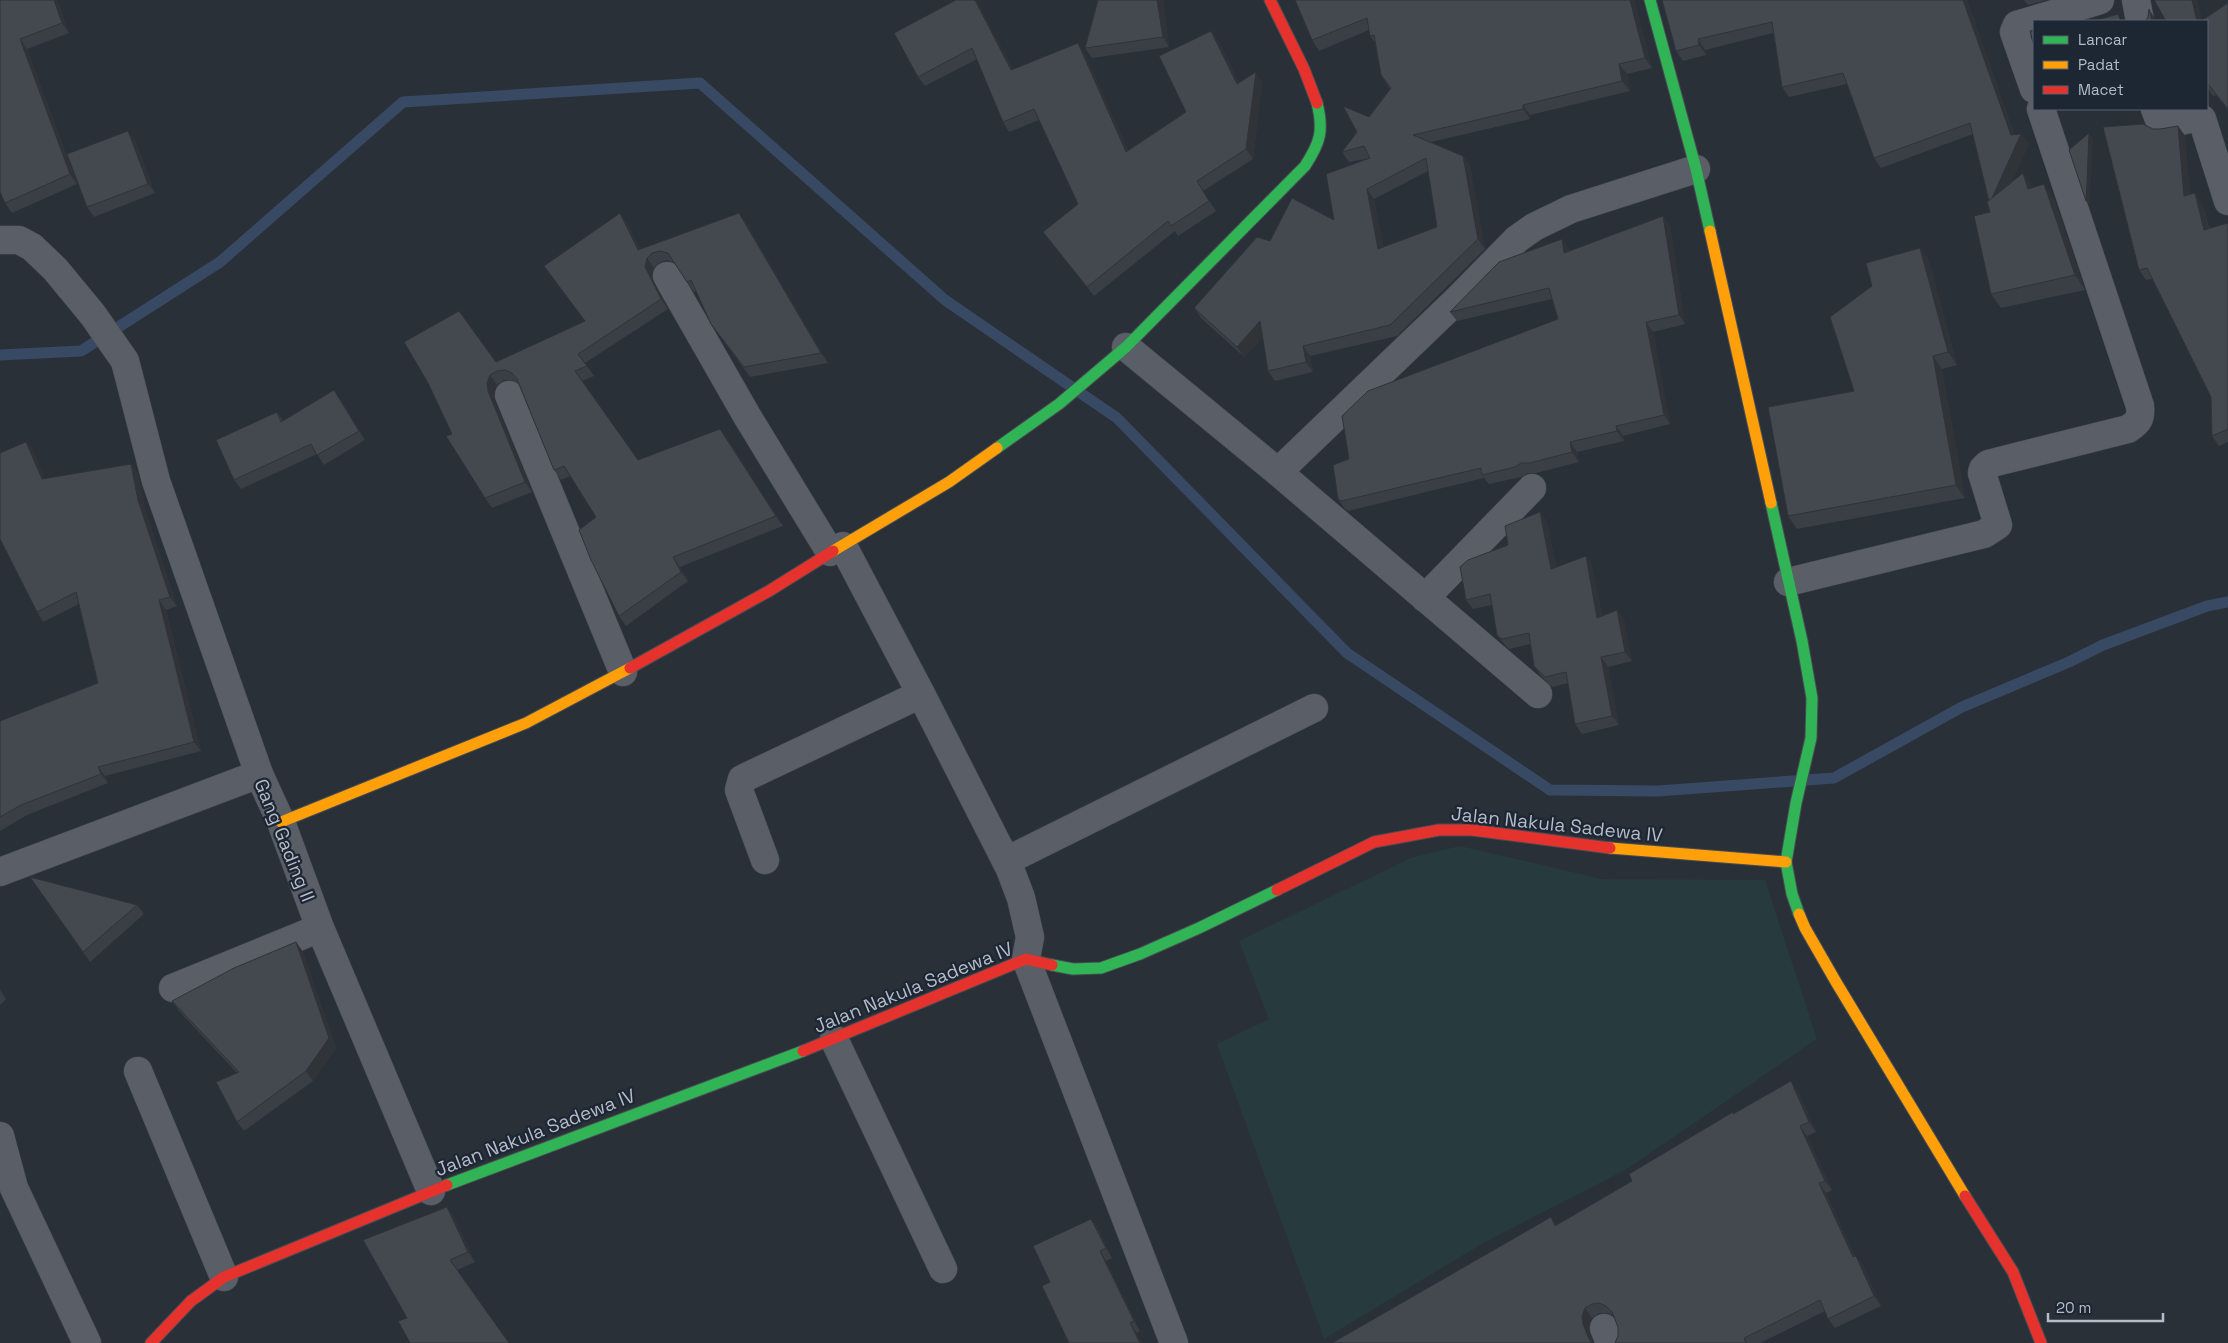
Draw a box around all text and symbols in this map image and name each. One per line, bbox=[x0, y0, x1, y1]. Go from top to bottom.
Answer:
legend bbox=[2033, 20, 2208, 110]
text: Lancar bbox=[2078, 30, 2128, 49]
text: Padat bbox=[2078, 55, 2120, 74]
text: Macet bbox=[2078, 80, 2124, 99]
street label: Gang Gading II bbox=[249, 775, 321, 905]
street label: Jalan Nakula Sadewa IV bbox=[1450, 801, 1664, 848]
street label: Jalan Nakula Sadewa IV bbox=[810, 936, 1017, 1039]
street label: Jalan Nakula Sadewa IV bbox=[431, 1083, 639, 1182]
scale bar bbox=[2048, 1290, 2163, 1322]
text: 20 m bbox=[2056, 1298, 2091, 1317]

